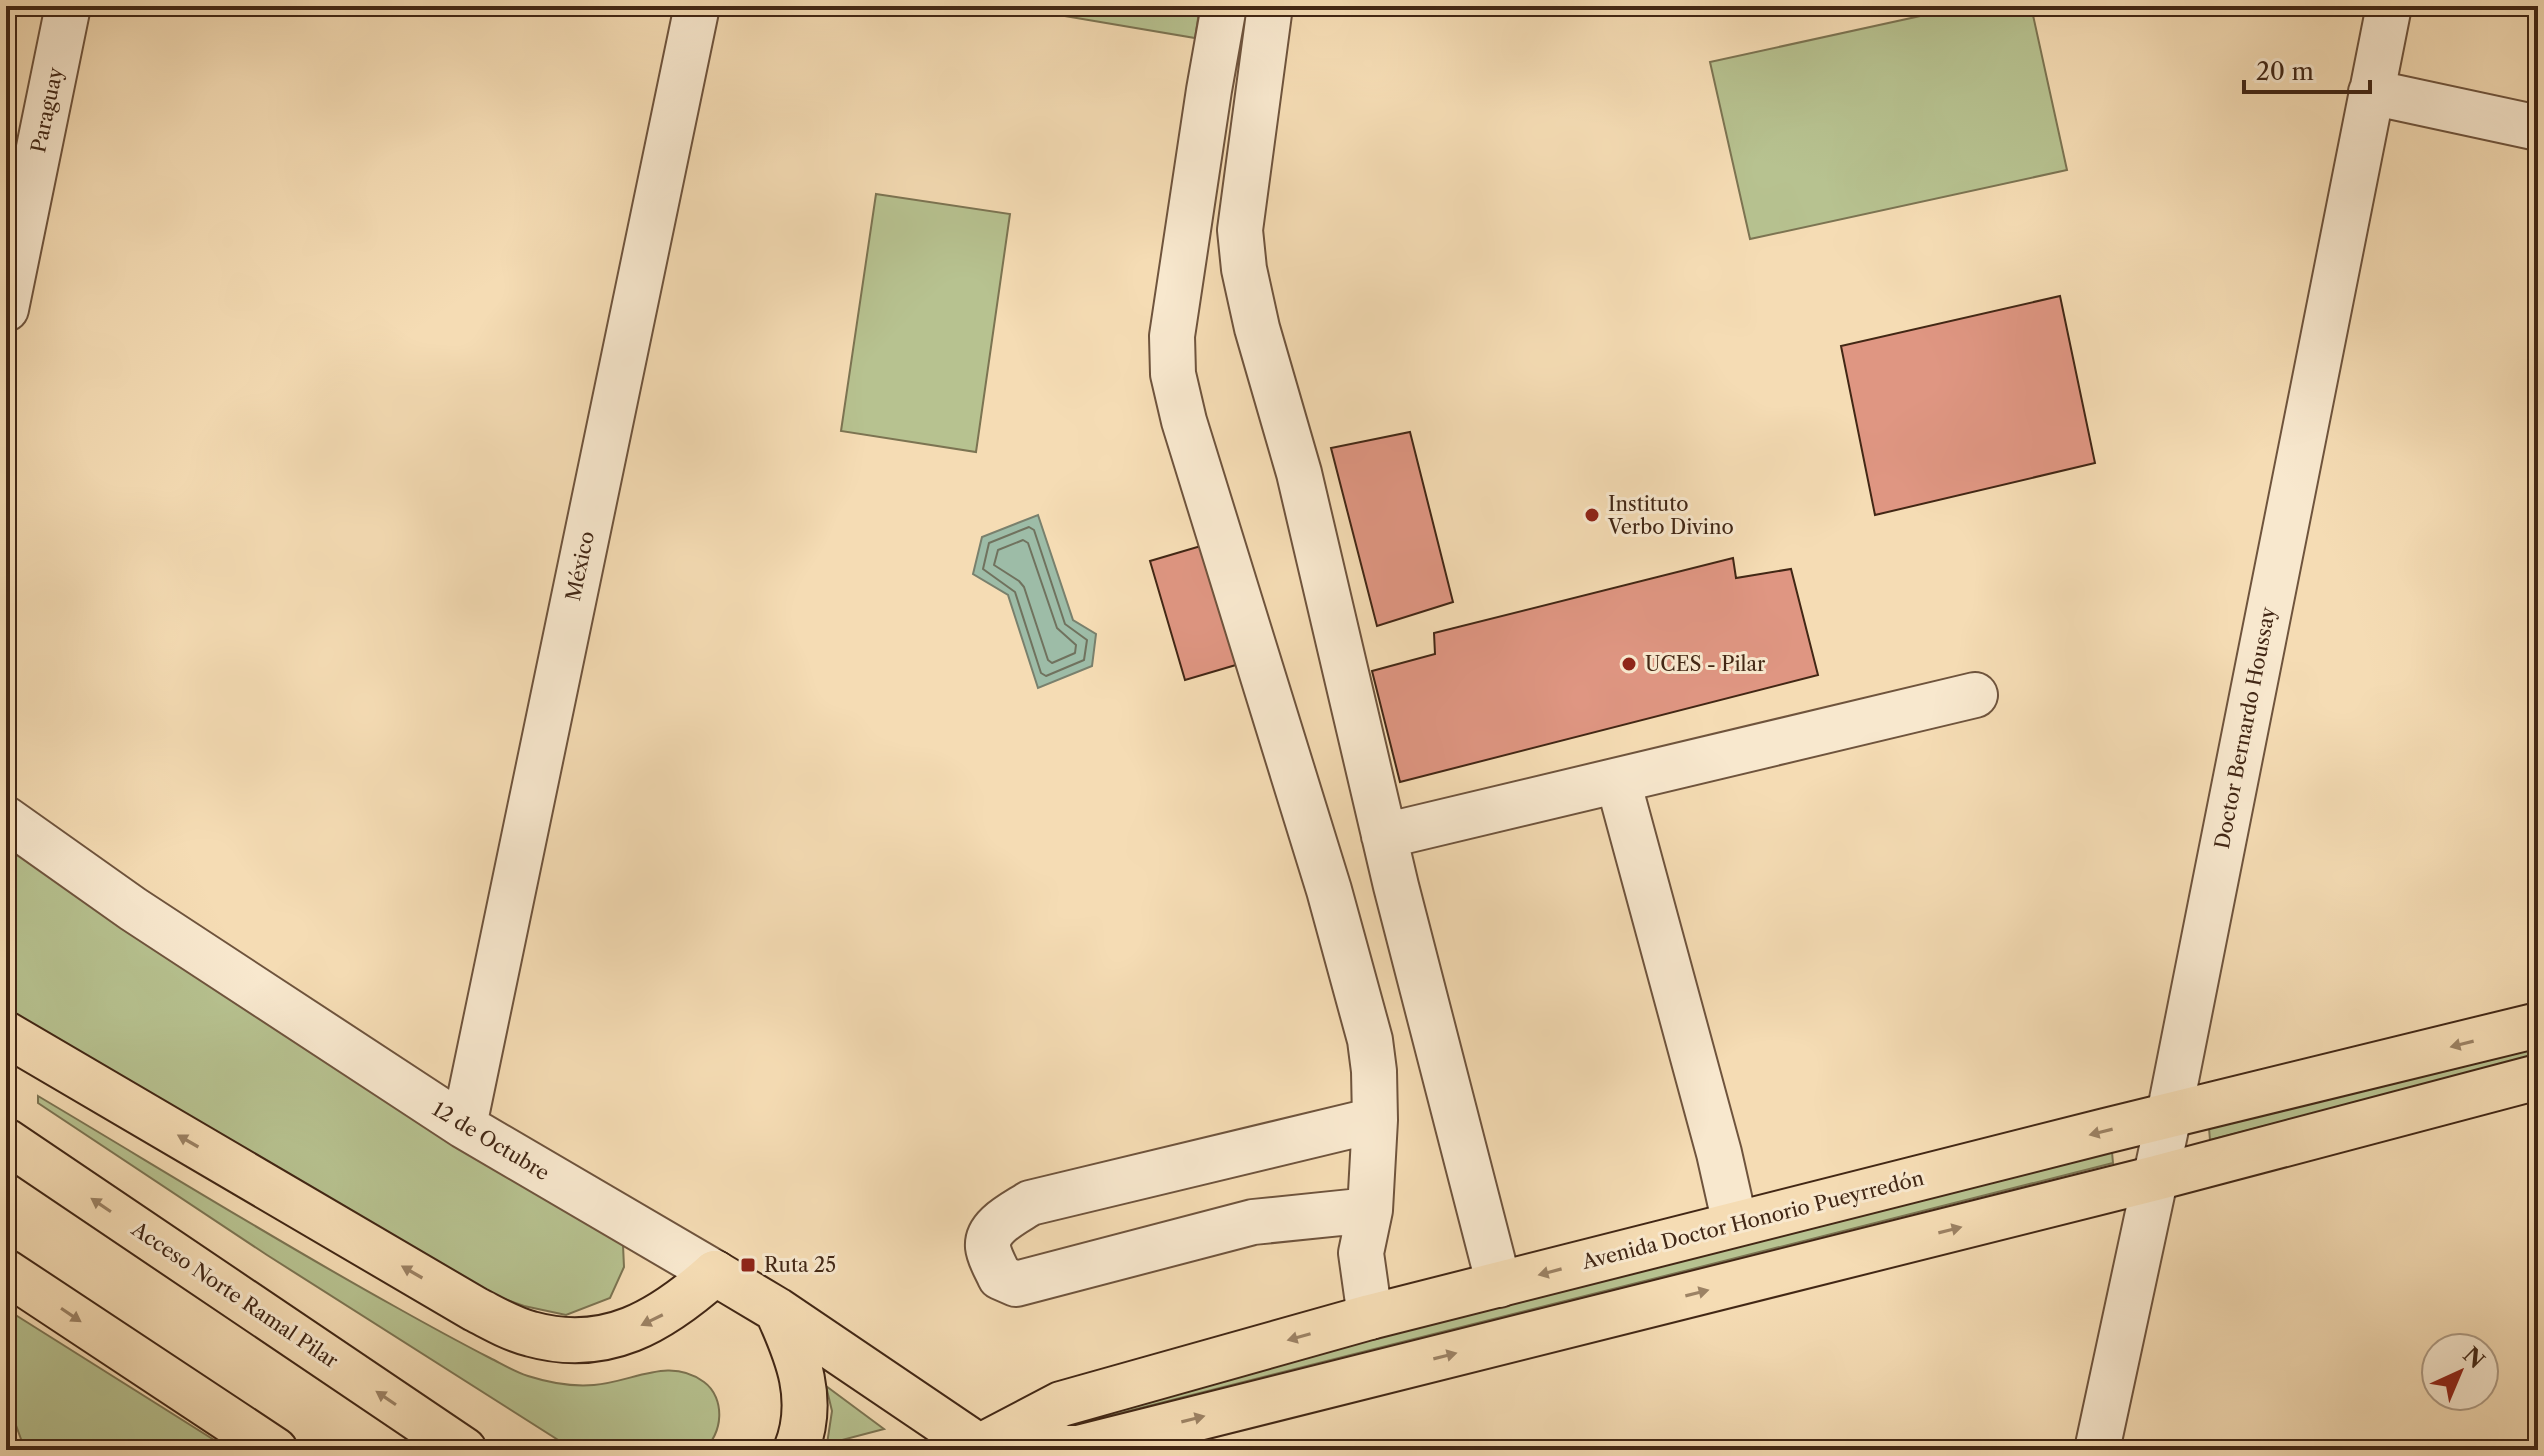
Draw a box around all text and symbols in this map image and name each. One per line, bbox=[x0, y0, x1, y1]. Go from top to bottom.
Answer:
scale bar bbox=[2244, 44, 2370, 94]
text: 20 m bbox=[2256, 57, 2314, 86]
street label: Paraguay bbox=[26, 64, 68, 155]
place label: Instituto Verbo Divino bbox=[1607, 492, 1734, 539]
marker: Instituto Verbo Divino bbox=[1583, 506, 1601, 524]
street label: México bbox=[561, 529, 599, 603]
street label: Doctor Bernardo Houssay bbox=[2210, 604, 2280, 851]
place label: UCES - Pilar bbox=[1645, 652, 1766, 676]
marker: UCES - Pilar bbox=[1620, 655, 1638, 673]
one-way arrow bbox=[2450, 1038, 2475, 1050]
street label: 12 de Octubre bbox=[428, 1097, 554, 1185]
one-way arrow bbox=[2088, 1126, 2113, 1139]
one-way arrow bbox=[177, 1134, 199, 1148]
street label: Avenida Doctor Honorio Pueyrredón bbox=[1579, 1166, 1927, 1274]
one-way arrow bbox=[91, 1198, 112, 1213]
street label: Acceso Norte Ramal Pilar bbox=[127, 1217, 343, 1373]
one-way arrow bbox=[1937, 1223, 1962, 1235]
place label: Ruta 25 bbox=[764, 1253, 836, 1277]
marker: Ruta 25 bbox=[739, 1256, 757, 1274]
one-way arrow bbox=[401, 1265, 423, 1279]
one-way arrow bbox=[1538, 1266, 1563, 1278]
one-way arrow bbox=[1685, 1286, 1710, 1299]
one-way arrow bbox=[60, 1307, 82, 1322]
one-way arrow bbox=[641, 1313, 664, 1326]
one-way arrow bbox=[1286, 1331, 1310, 1344]
north arrow bbox=[2420, 1332, 2500, 1412]
text: N bbox=[2457, 1342, 2490, 1374]
one-way arrow bbox=[1433, 1349, 1458, 1362]
one-way arrow bbox=[376, 1391, 397, 1406]
one-way arrow bbox=[1181, 1413, 1206, 1425]

